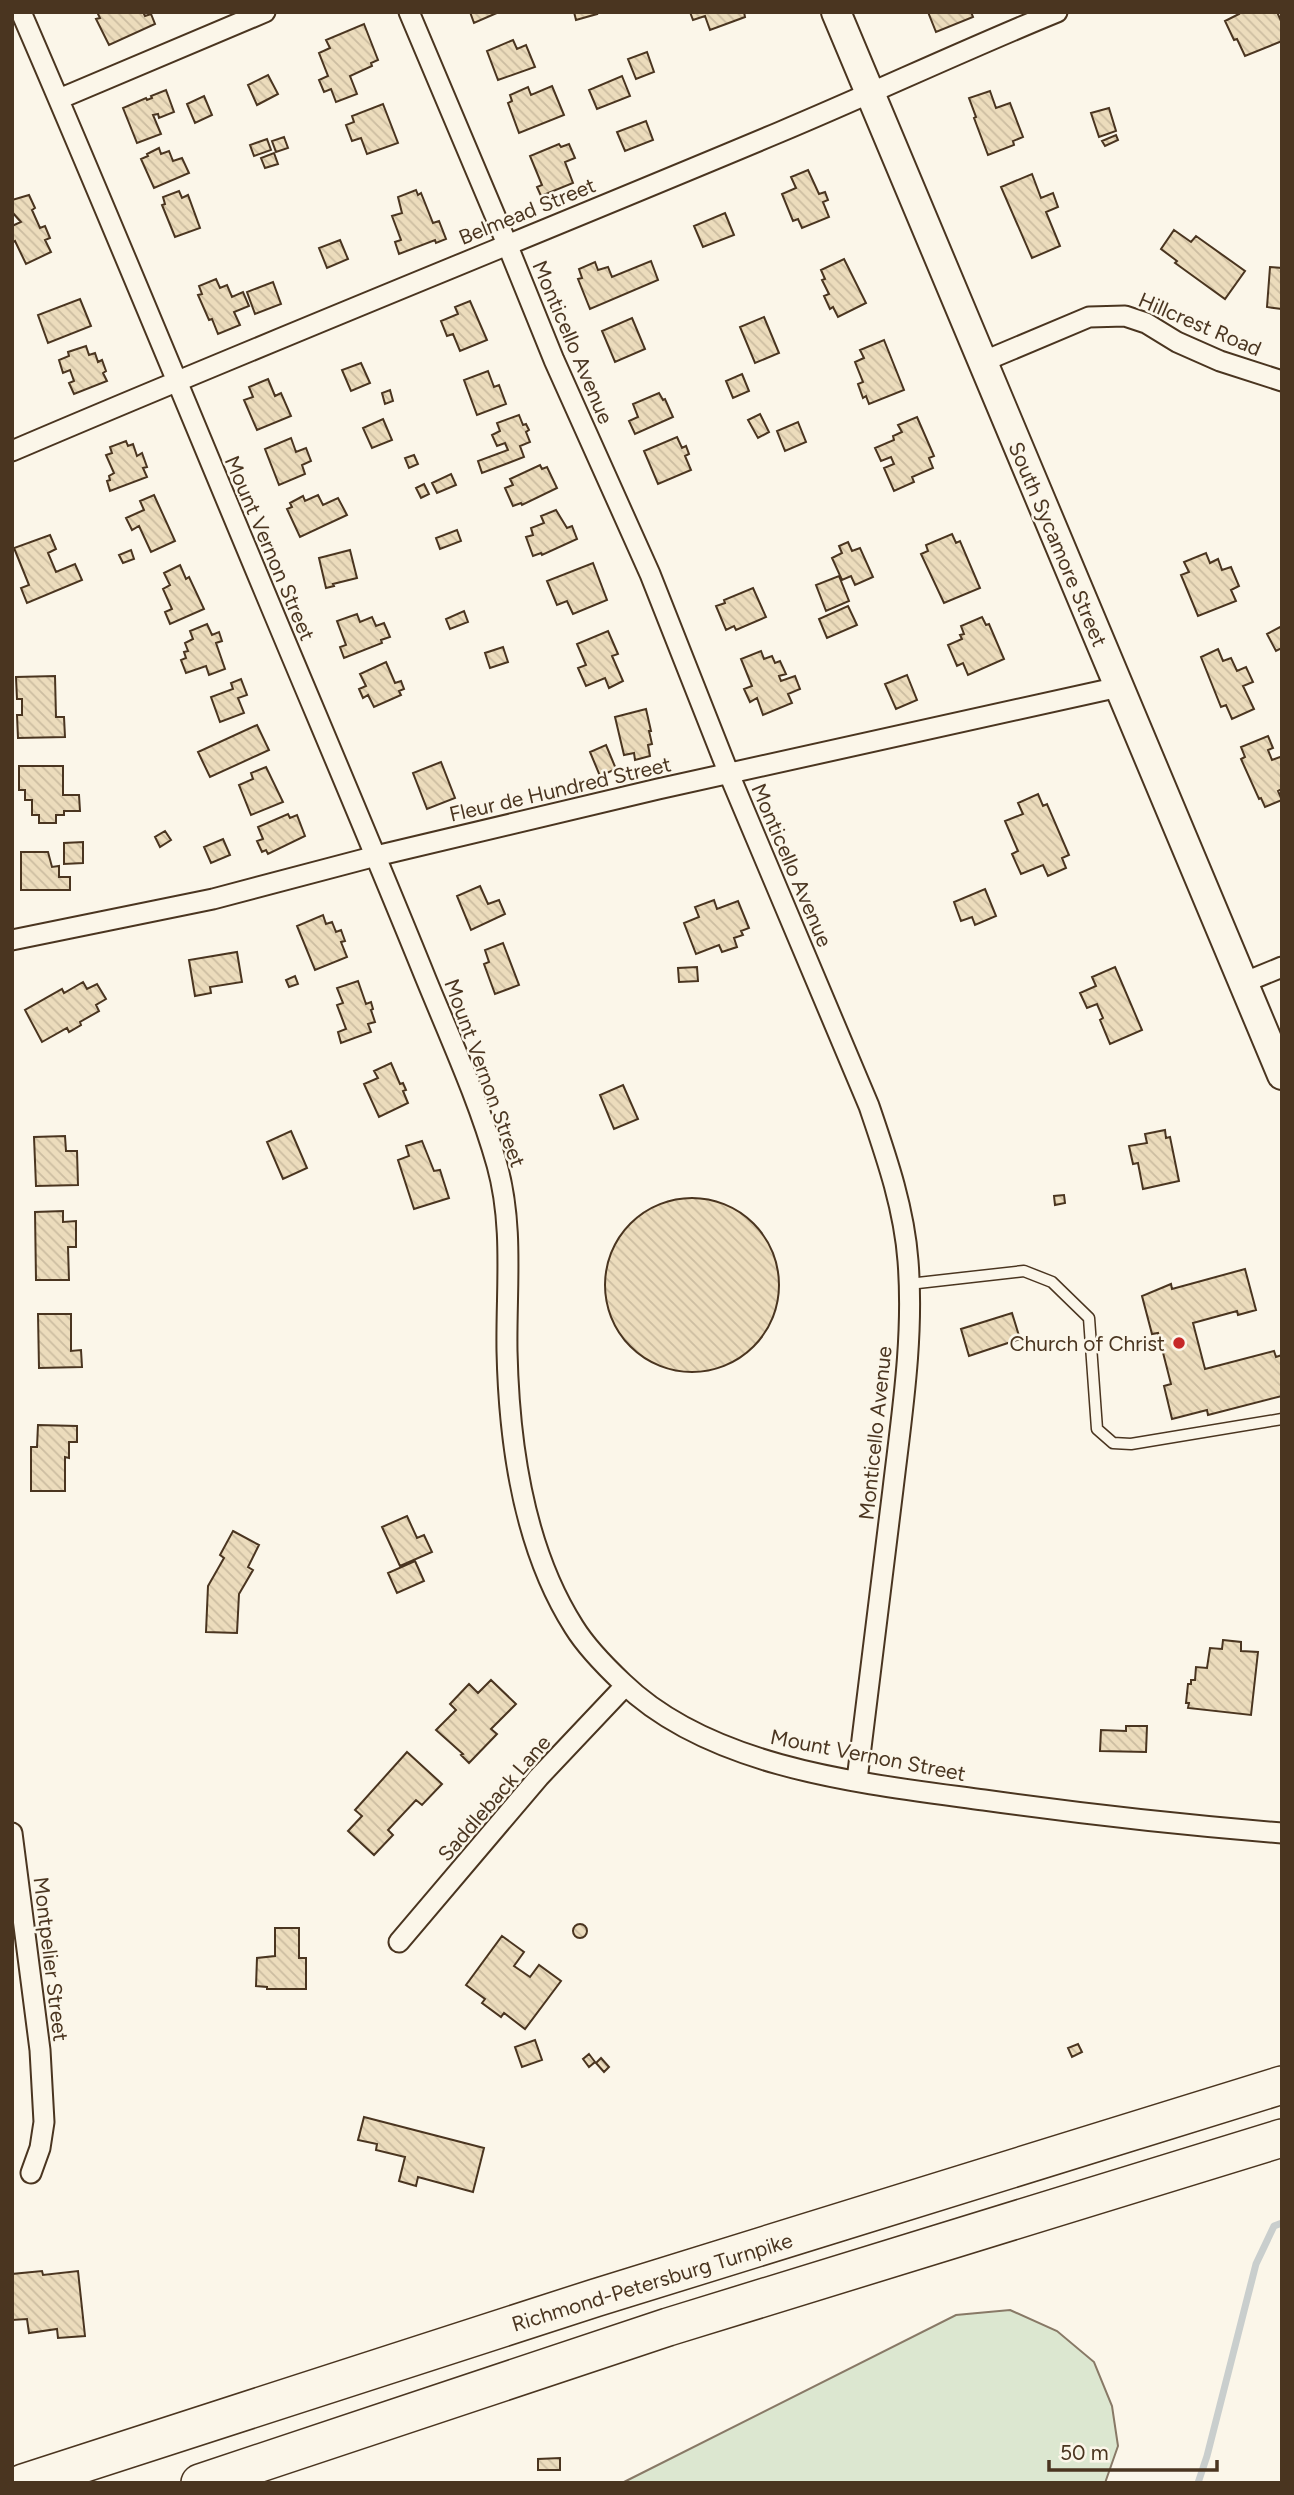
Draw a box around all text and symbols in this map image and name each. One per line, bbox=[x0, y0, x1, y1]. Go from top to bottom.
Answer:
street label: Belmead Street bbox=[455, 172, 599, 250]
street label: Monticello Avenue bbox=[527, 257, 619, 427]
street label: Hillcrest Road bbox=[1135, 287, 1265, 361]
street label: South Sycamore Street bbox=[1004, 438, 1113, 650]
street label: Mount Vernon Street bbox=[220, 452, 320, 644]
street label: Fleur de Hundred Street bbox=[447, 751, 673, 827]
street label: Monticello Avenue bbox=[746, 780, 838, 950]
street label: Mount Vernon Street bbox=[439, 976, 531, 1171]
place label: Church of Christ bbox=[1009, 1331, 1165, 1356]
marker: Church of Christ bbox=[1171, 1335, 1187, 1351]
street label: Monticello Avenue bbox=[853, 1345, 897, 1521]
street label: Mount Vernon Street bbox=[768, 1724, 968, 1786]
street label: Saddleback Lane bbox=[432, 1730, 556, 1866]
street label: Montpelier Street bbox=[29, 1875, 73, 2043]
street label: Richmond-Petersburg Turnpike bbox=[509, 2227, 795, 2337]
scale bar bbox=[1049, 2428, 1217, 2472]
text: 50 m bbox=[1060, 2440, 1109, 2465]

